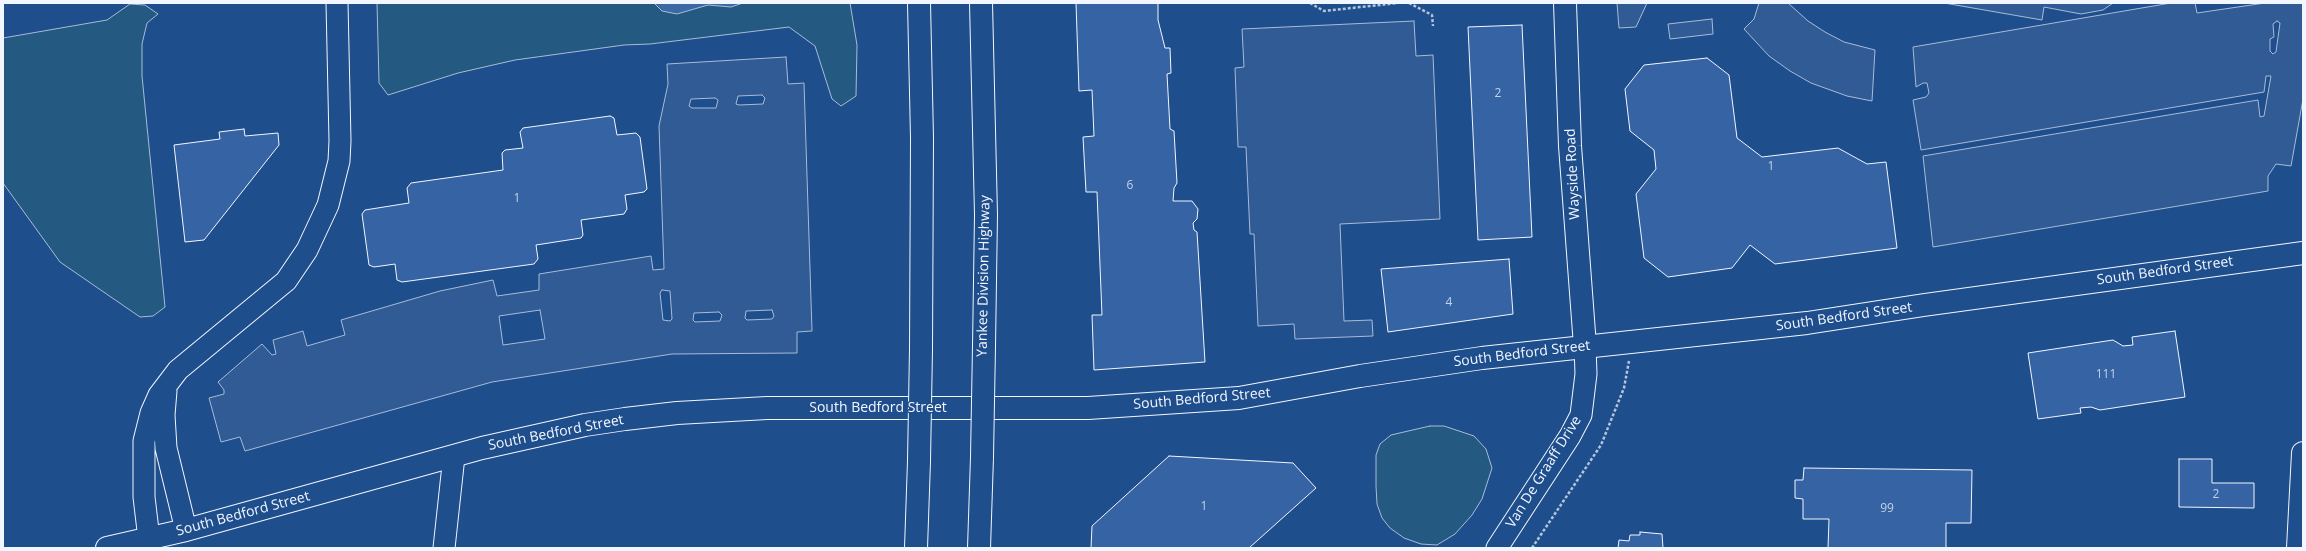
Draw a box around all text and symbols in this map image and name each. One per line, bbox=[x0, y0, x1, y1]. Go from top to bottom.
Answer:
house number: 2 bbox=[1495, 87, 1501, 101]
street label: Wayside Road bbox=[1562, 128, 1584, 220]
house number: 1 bbox=[1768, 160, 1774, 174]
house number: 6 bbox=[1127, 179, 1133, 193]
house number: 1 bbox=[514, 192, 520, 206]
street label: Yankee Division Highway bbox=[974, 195, 994, 357]
street label: South Bedford Street bbox=[2096, 253, 2234, 289]
house number: 4 bbox=[1446, 296, 1452, 310]
street label: South Bedford Street bbox=[1775, 299, 1913, 335]
street label: South Bedford Street bbox=[1453, 337, 1591, 371]
house number: 111 bbox=[2096, 368, 2116, 382]
street label: South Bedford Street bbox=[1133, 385, 1271, 413]
street label: South Bedford Street bbox=[809, 400, 947, 416]
street label: South Bedford Street bbox=[487, 412, 625, 454]
street label: Van De Graaff Drive bbox=[1503, 413, 1585, 531]
street label: South Bedford Street bbox=[174, 488, 312, 540]
house number: 2 bbox=[2213, 488, 2219, 502]
house number: 1 bbox=[1201, 500, 1207, 514]
house number: 99 bbox=[1880, 502, 1894, 516]

